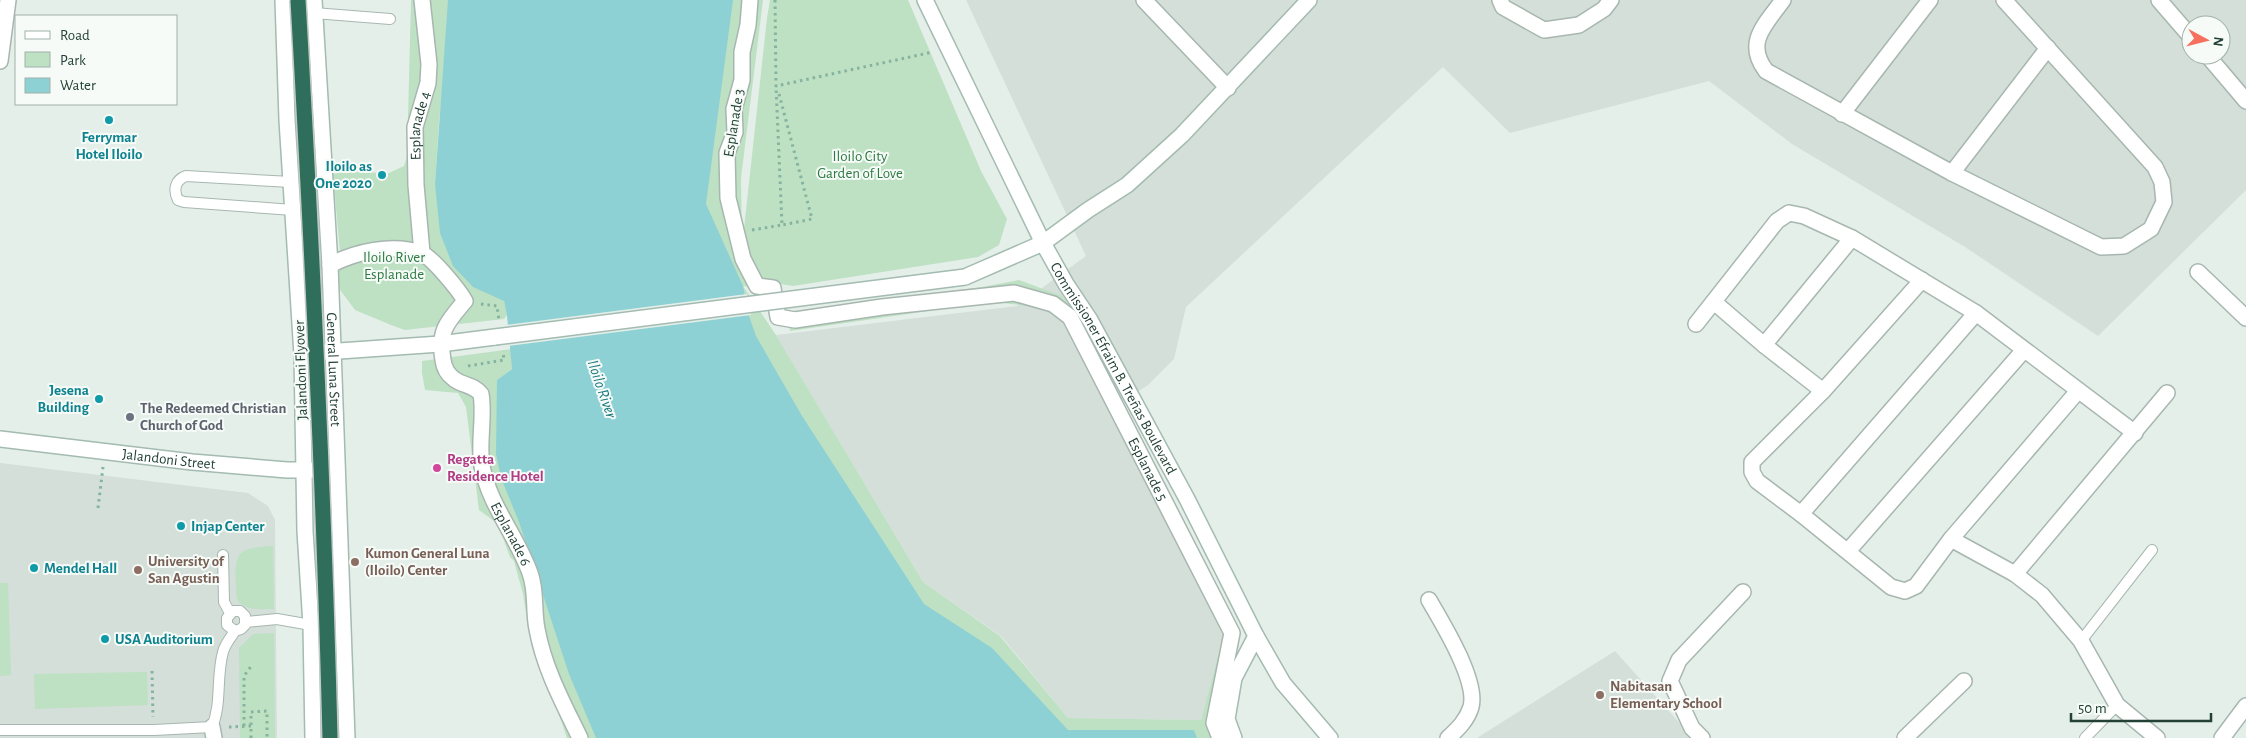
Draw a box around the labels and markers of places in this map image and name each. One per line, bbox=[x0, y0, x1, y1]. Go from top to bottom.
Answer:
marker: Ferrymar Hotel Iloilo bbox=[103, 114, 115, 126]
place label: Ferrymar Hotel Iloilo bbox=[75, 130, 143, 162]
place label: Iloilo as One 2020 bbox=[315, 159, 372, 191]
marker: Iloilo as One 2020 bbox=[376, 169, 388, 181]
place label: Jesena Building bbox=[37, 383, 89, 415]
marker: Jesena Building bbox=[93, 393, 105, 405]
place label: The Redeemed Christian Church of God bbox=[140, 401, 286, 433]
marker: The Redeemed Christian Church of God bbox=[124, 411, 136, 423]
place label: Regatta Residence Hotel bbox=[447, 452, 544, 484]
marker: Regatta Residence Hotel bbox=[431, 462, 443, 474]
place label: Injap Center bbox=[191, 519, 265, 534]
marker: Injap Center bbox=[175, 520, 187, 532]
place label: Kumon General Luna (Iloilo) Center bbox=[365, 546, 490, 578]
place label: University of San Agustin bbox=[148, 554, 225, 586]
marker: Kumon General Luna (Iloilo) Center bbox=[349, 556, 361, 568]
place label: Mendel Hall bbox=[44, 561, 117, 576]
marker: Mendel Hall bbox=[28, 562, 40, 574]
marker: University of San Agustin bbox=[132, 564, 144, 576]
place label: USA Auditorium bbox=[115, 632, 213, 647]
marker: USA Auditorium bbox=[99, 633, 111, 645]
place label: Nabitasan Elementary School bbox=[1610, 679, 1722, 711]
marker: Nabitasan Elementary School bbox=[1594, 689, 1606, 701]

